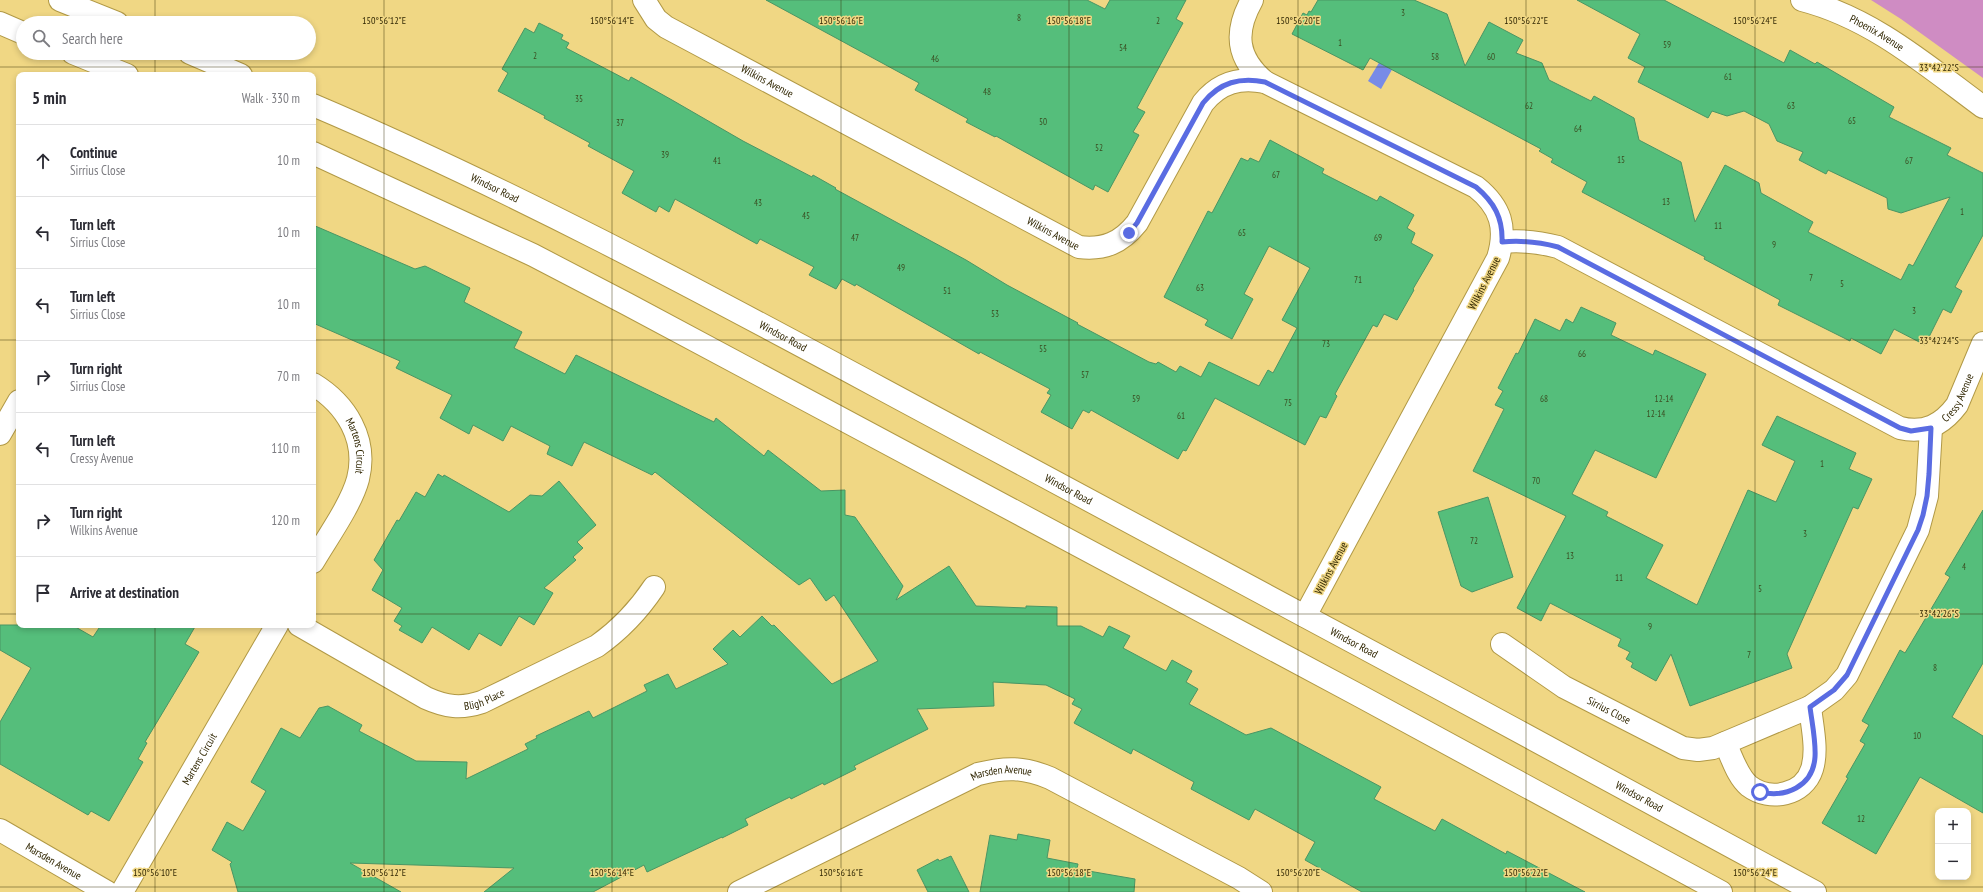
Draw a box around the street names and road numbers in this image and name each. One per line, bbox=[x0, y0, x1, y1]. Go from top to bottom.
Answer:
street label: Phoenix Avenue bbox=[1847, 11, 1907, 54]
street label: Wilkins Avenue bbox=[739, 61, 796, 101]
street label: Windsor Road bbox=[469, 170, 522, 206]
street label: Wilkins Avenue bbox=[1025, 214, 1082, 253]
street label: Wilkins Avenue bbox=[1465, 254, 1503, 312]
street label: Windsor Road bbox=[757, 318, 810, 355]
street label: Cressy Avenue bbox=[1939, 371, 1977, 425]
street label: Martens Circuit bbox=[343, 415, 367, 475]
street label: Windsor Road bbox=[1042, 471, 1095, 508]
street label: Wilkins Avenue bbox=[1311, 539, 1351, 597]
street label: Windsor Road bbox=[1328, 624, 1381, 661]
street label: Bligh Place bbox=[463, 685, 507, 713]
street label: Sirrius Close bbox=[1585, 693, 1634, 727]
street label: Martens Circuit bbox=[179, 730, 220, 787]
street label: Marsden Avenue bbox=[968, 762, 1034, 784]
street label: Windsor Road bbox=[1613, 778, 1666, 815]
street label: Marsden Avenue bbox=[23, 839, 84, 883]

